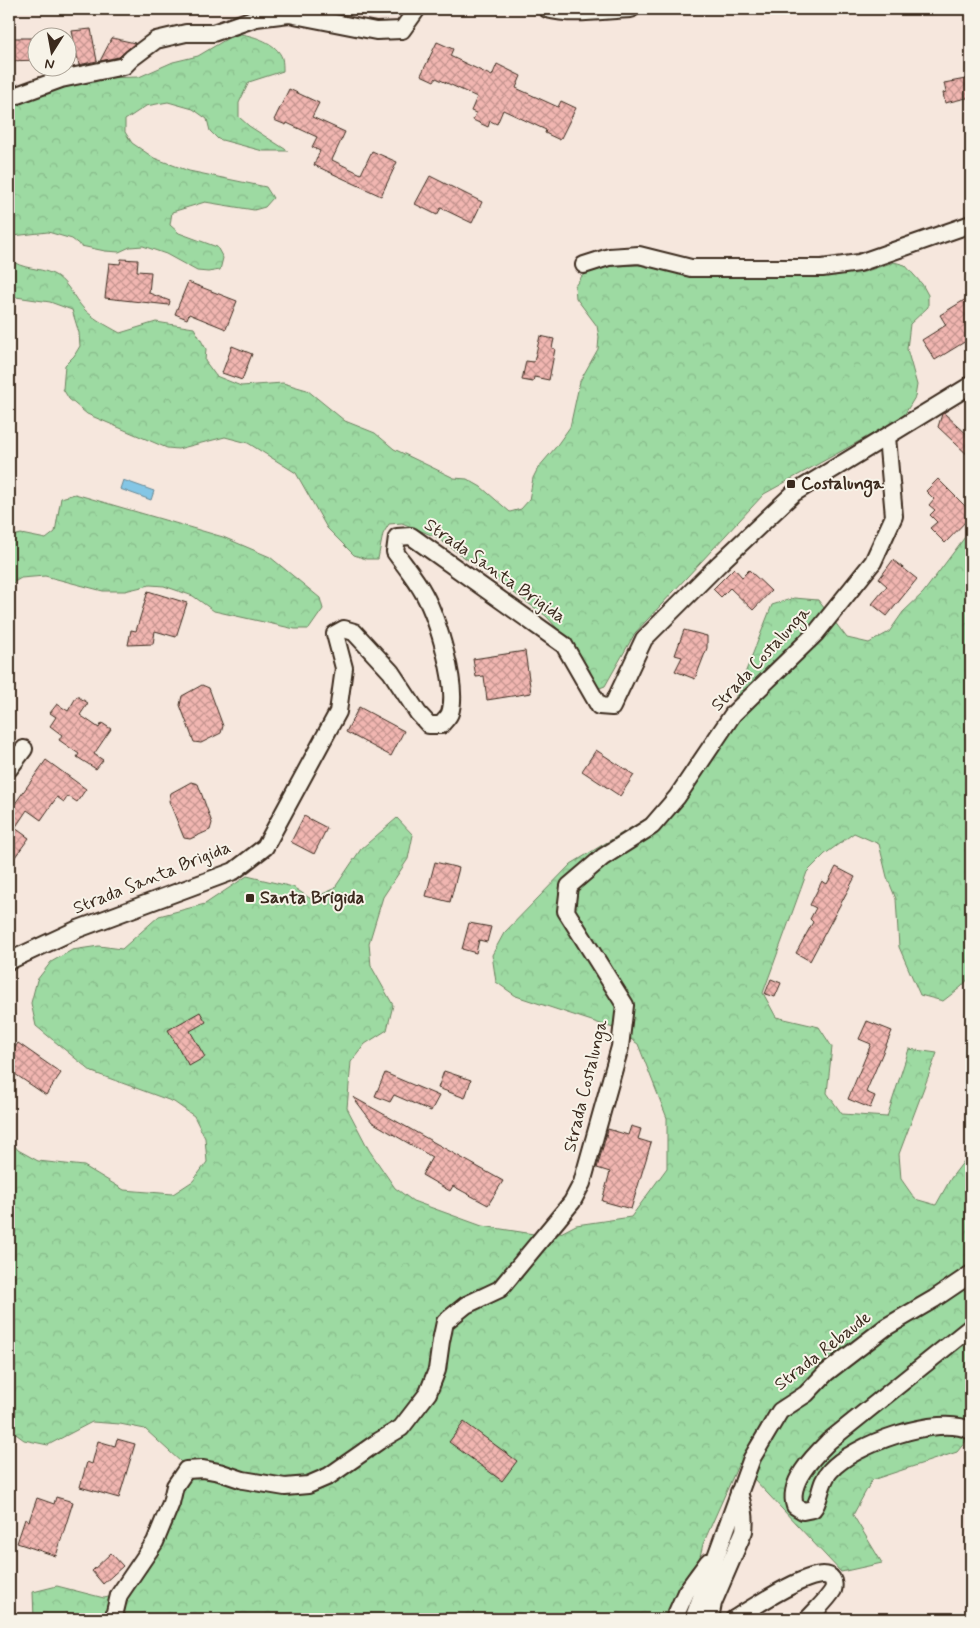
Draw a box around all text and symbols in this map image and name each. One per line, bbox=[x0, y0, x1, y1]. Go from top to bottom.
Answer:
north arrow bbox=[28, 28, 78, 78]
text: N bbox=[43, 54, 56, 74]
place label: Costalunga bbox=[801, 472, 885, 498]
marker: Costalunga bbox=[785, 478, 797, 490]
street label: Strada Santa Brigida bbox=[419, 513, 571, 629]
street label: Strada Costalunga bbox=[706, 601, 817, 718]
street label: Strada Santa Brigida bbox=[70, 835, 234, 921]
place label: Santa Brigida bbox=[260, 886, 365, 912]
marker: Santa Brigida bbox=[244, 892, 256, 904]
street label: Strada Costalunga bbox=[558, 1017, 615, 1155]
street label: Strada Rebaude bbox=[770, 1306, 876, 1396]

